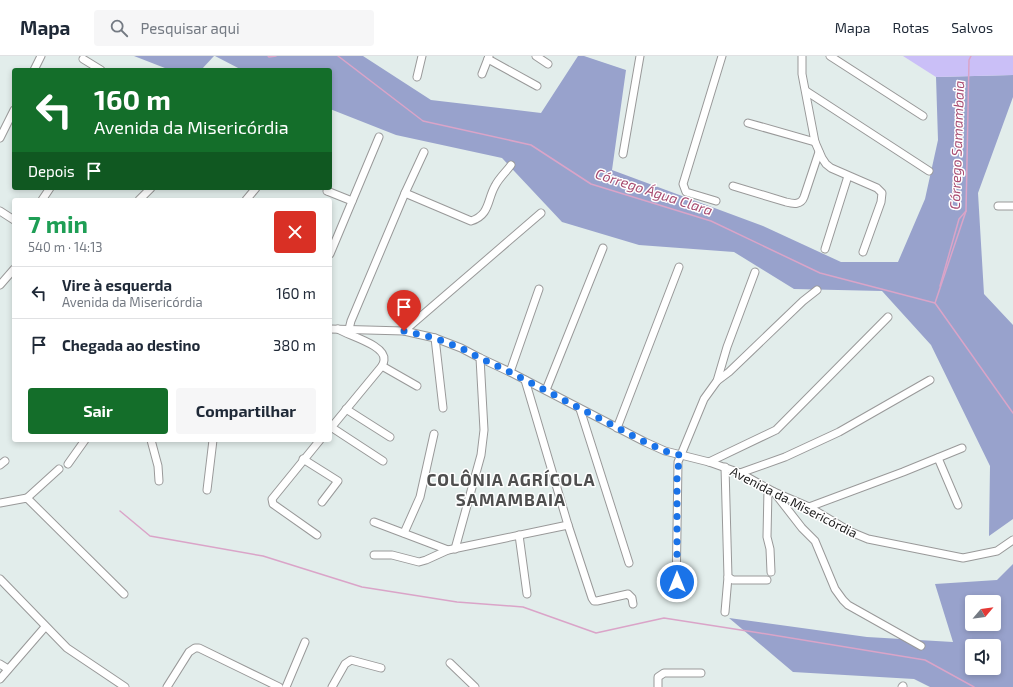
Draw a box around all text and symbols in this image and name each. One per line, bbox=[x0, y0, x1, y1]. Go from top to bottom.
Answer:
search box bbox=[94, 10, 374, 46]
text: Mapa bbox=[20, 16, 70, 39]
icon: search bbox=[108, 17, 130, 39]
text: Pesquisar aqui bbox=[140, 19, 240, 37]
text: Mapa bbox=[835, 19, 871, 36]
text: Rotas bbox=[893, 19, 929, 36]
text: Salvos bbox=[951, 19, 993, 36]
water label: Córrego Samambaia bbox=[946, 80, 967, 210]
text: 160 m bbox=[94, 82, 171, 116]
icon: left bbox=[28, 84, 80, 136]
text: Avenida da Misericórdia bbox=[94, 116, 289, 138]
icon: arrive bbox=[83, 160, 105, 182]
text: Depois bbox=[28, 162, 75, 180]
water label: Córrego Água Clara bbox=[593, 165, 715, 219]
text: 7 min bbox=[28, 209, 88, 238]
button: close bbox=[274, 211, 316, 253]
text: 540 m · 14:13 bbox=[28, 239, 103, 255]
text: Vire à esquerda bbox=[62, 276, 172, 294]
icon: left bbox=[28, 282, 50, 304]
text: 160 m bbox=[276, 284, 316, 302]
pin bbox=[387, 290, 421, 331]
text: Avenida da Misericórdia bbox=[62, 294, 203, 310]
icon: arrive bbox=[393, 296, 415, 318]
icon: arrive bbox=[28, 334, 50, 356]
text: Chegada ao destino bbox=[62, 336, 200, 354]
text: 380 m bbox=[273, 336, 316, 354]
button: Sair bbox=[28, 388, 168, 434]
button: Compartilhar bbox=[176, 388, 316, 434]
street label: Avenida da Misericórdia bbox=[728, 463, 860, 541]
district label: COLÔNIA AGRÍCOLA SAMAMBAIA bbox=[426, 469, 596, 509]
position arrow bbox=[656, 561, 698, 603]
north arrow bbox=[965, 595, 1001, 631]
map controls bbox=[965, 595, 1001, 675]
button: sound bbox=[965, 639, 1001, 675]

